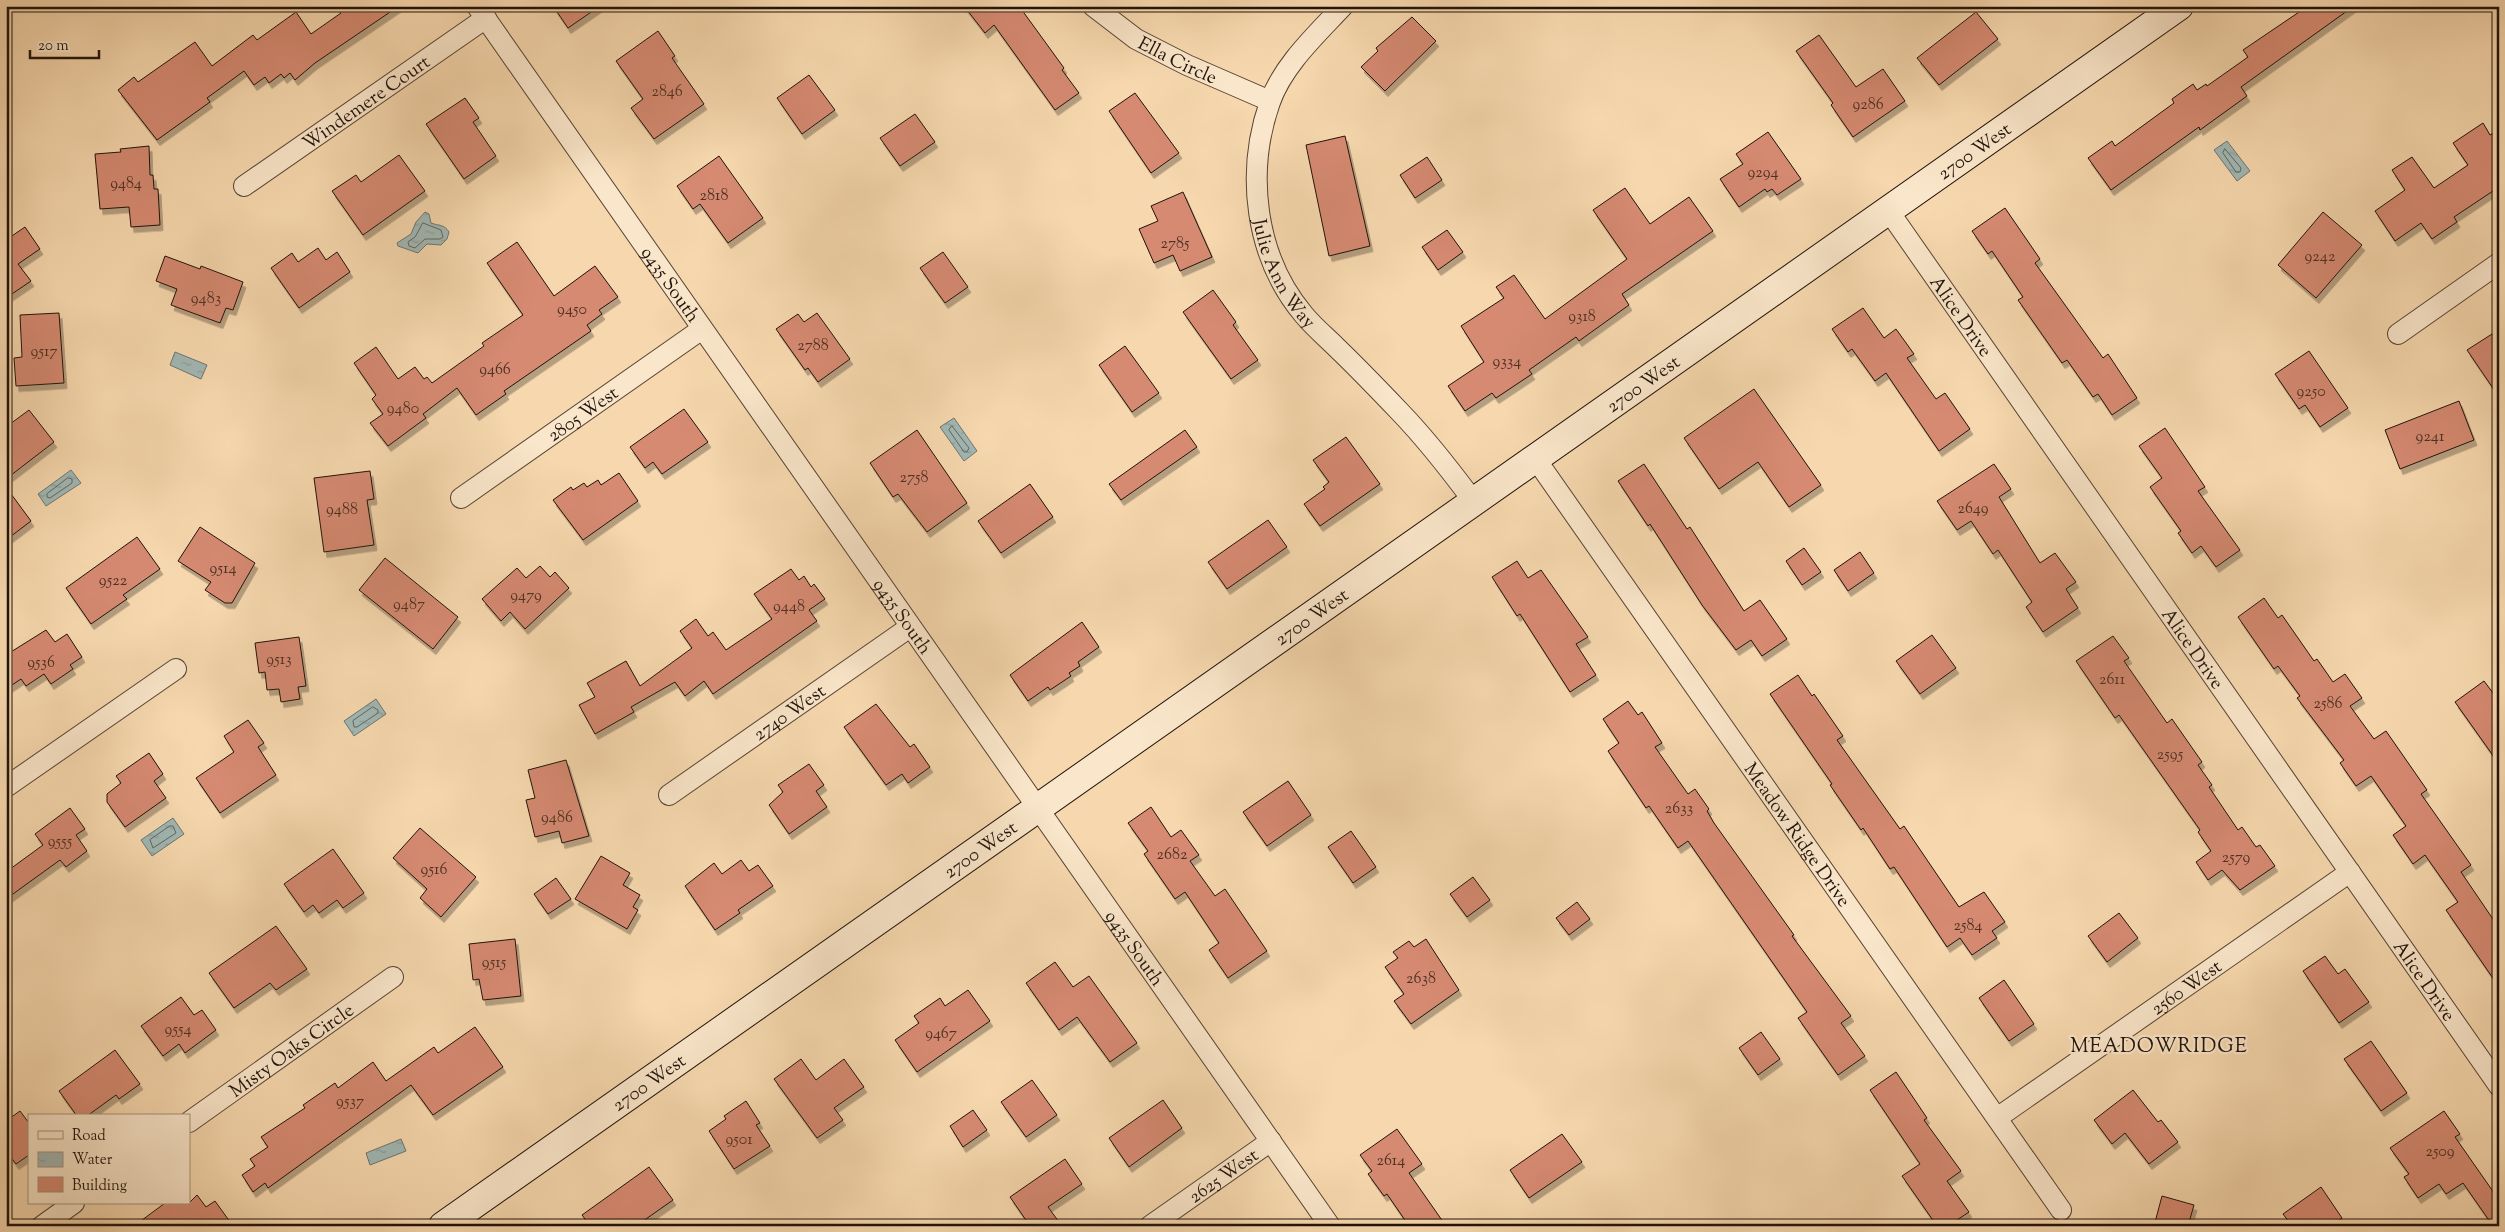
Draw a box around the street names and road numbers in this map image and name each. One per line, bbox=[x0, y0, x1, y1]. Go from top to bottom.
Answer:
street label: Ella Circle bbox=[1133, 31, 1221, 92]
street label: Windemere Court bbox=[298, 49, 437, 158]
street label: 2700 West bbox=[1933, 117, 2018, 188]
street label: Julie Ann Way bbox=[1244, 216, 1321, 336]
street label: 9435 South bbox=[633, 242, 705, 329]
street label: Alice Drive bbox=[1922, 271, 1998, 363]
street label: 2700 West bbox=[1602, 350, 1687, 420]
street label: 2805 West bbox=[543, 380, 625, 449]
street label: 9435 South bbox=[865, 574, 937, 661]
street label: 2700 West bbox=[1270, 582, 1355, 653]
street label: Alice Drive bbox=[2154, 603, 2229, 696]
street label: 2740 West bbox=[749, 679, 832, 748]
street label: Meadow Ridge Drive bbox=[1736, 758, 1856, 913]
street label: 2700 West bbox=[939, 815, 1024, 886]
street label: 9435 South bbox=[1097, 906, 1169, 993]
street label: Alice Drive bbox=[2385, 936, 2461, 1028]
street label: 2560 West bbox=[2146, 954, 2229, 1023]
street label: Misty Oaks Circle bbox=[225, 998, 360, 1105]
street label: 2700 West bbox=[608, 1048, 692, 1119]
street label: 2625 West bbox=[1184, 1143, 1265, 1211]

